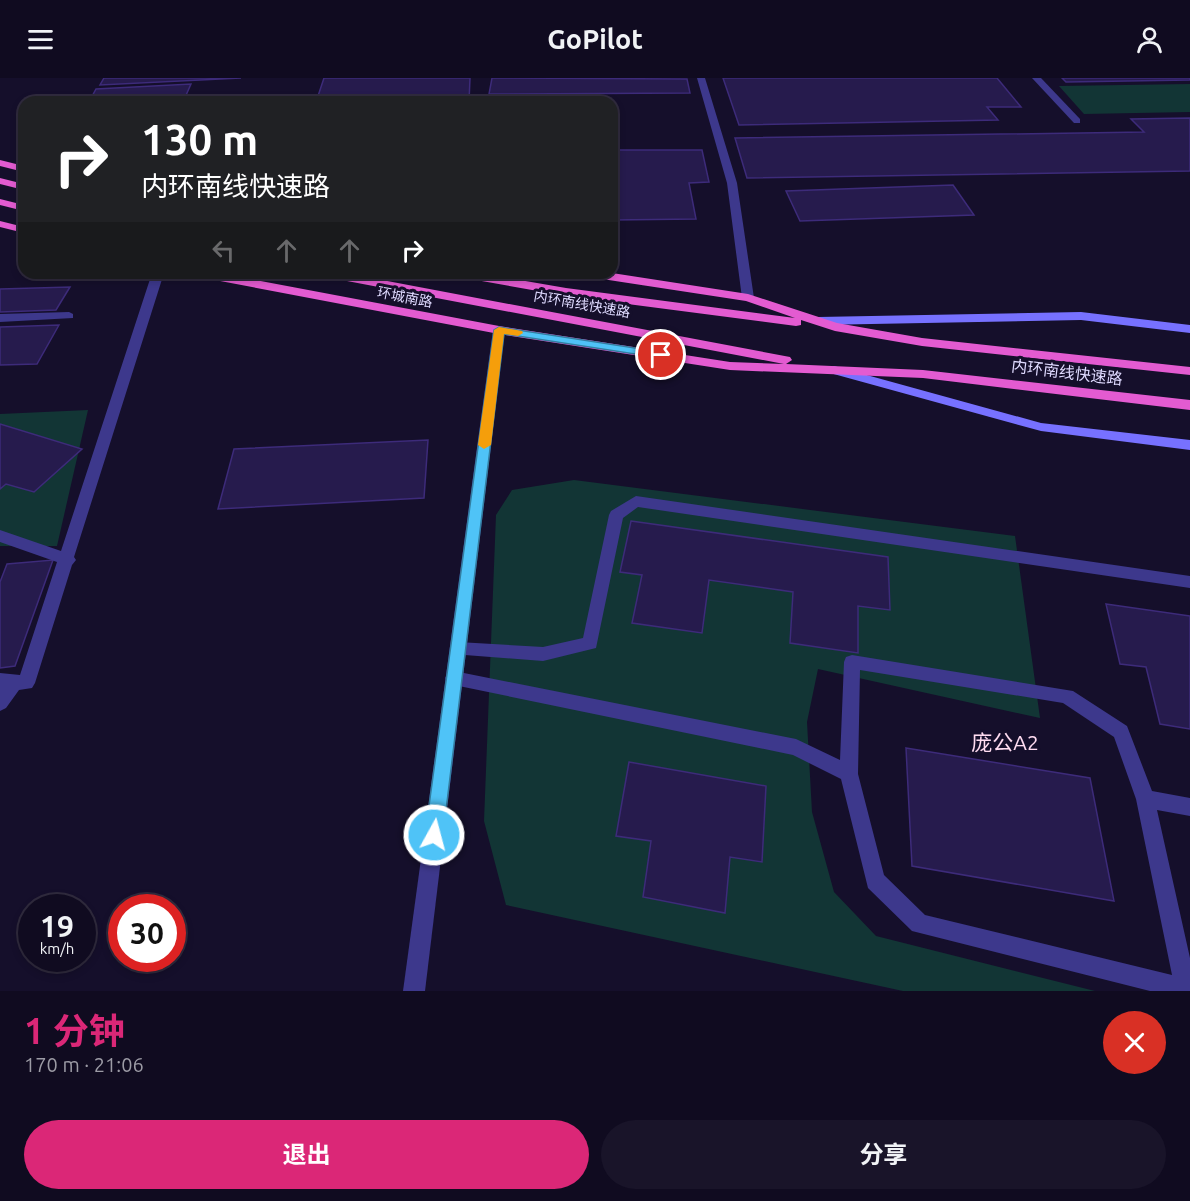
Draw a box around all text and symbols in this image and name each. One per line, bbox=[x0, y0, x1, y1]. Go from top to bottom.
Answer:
icon: menu bbox=[24, 23, 57, 56]
icon: person bbox=[1133, 23, 1166, 56]
text: GoPilot bbox=[547, 24, 643, 54]
text: 130 m bbox=[141, 116, 258, 163]
icon: right bbox=[42, 120, 120, 198]
text: 内环南线快速路 bbox=[141, 171, 330, 201]
icon: left bbox=[207, 234, 240, 267]
icon: ahead bbox=[270, 234, 303, 267]
icon: ahead bbox=[333, 234, 366, 267]
icon: right bbox=[396, 234, 429, 267]
street label: 环城南路 bbox=[376, 284, 434, 310]
street label: 内环南线快速路 bbox=[532, 288, 632, 320]
pin bbox=[635, 329, 686, 380]
icon: arrive bbox=[644, 338, 677, 371]
street label: 内环南线快速路 bbox=[1010, 356, 1124, 388]
district label: 庞公A2 bbox=[971, 730, 1039, 754]
position arrow bbox=[402, 803, 466, 867]
speed limit sign: 30 bbox=[108, 894, 186, 972]
text: 19 bbox=[40, 909, 74, 943]
text: km/h bbox=[40, 940, 74, 957]
text: 1 分钟 bbox=[24, 1010, 125, 1051]
button: close bbox=[1103, 1011, 1166, 1074]
text: 170 m · 21:06 bbox=[24, 1053, 144, 1076]
button: 退出 bbox=[24, 1120, 589, 1189]
button: 分享 bbox=[601, 1120, 1166, 1189]

